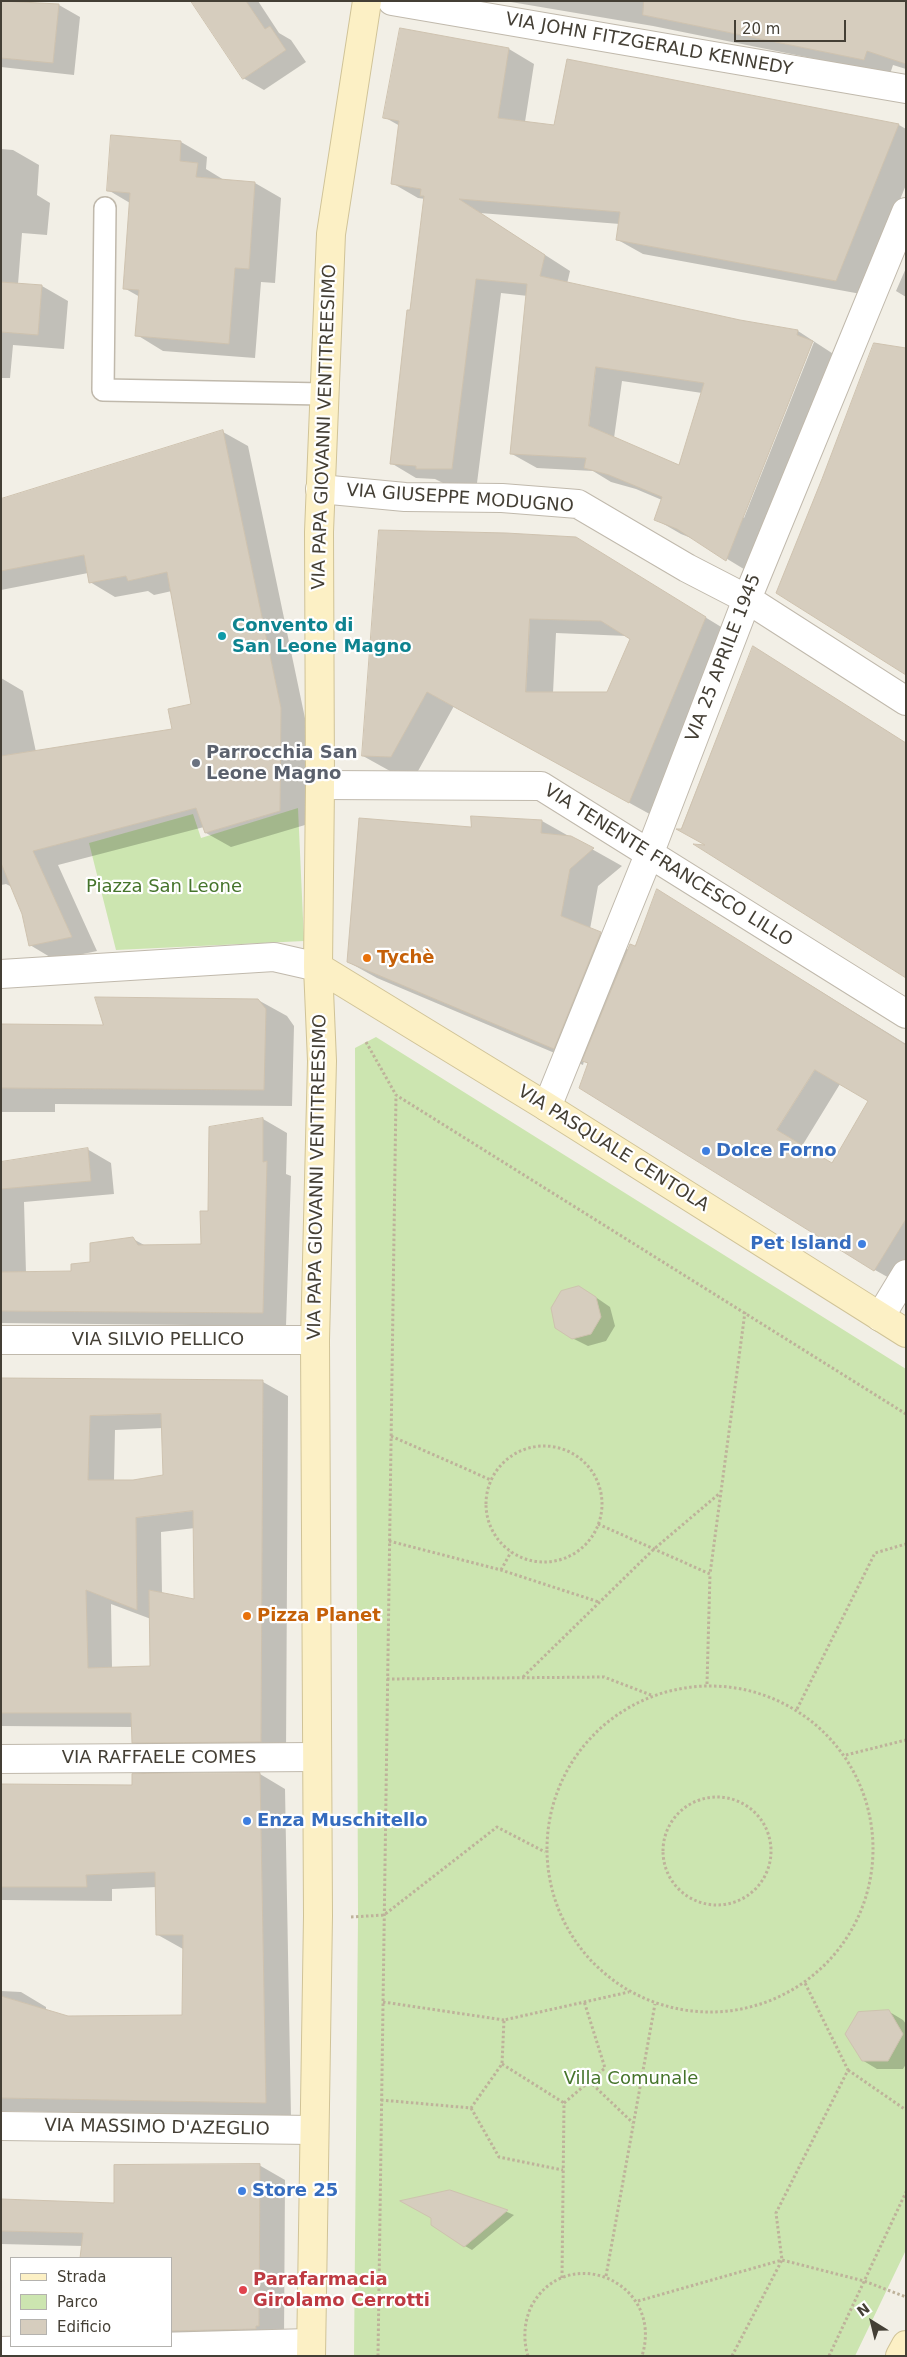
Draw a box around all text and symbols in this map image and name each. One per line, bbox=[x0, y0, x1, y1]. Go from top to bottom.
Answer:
street label: VIA JOHN FITZGERALD KENNEDY bbox=[504, 9, 794, 81]
scale bar bbox=[737, 10, 850, 42]
text: 20 m bbox=[742, 20, 780, 38]
street label: VIA PAPA GIOVANNI VENTITREESIMO bbox=[309, 264, 341, 590]
street label: VIA GIUSEPPE MODUGNO bbox=[346, 480, 574, 518]
street label: VIA 25 APRILE 1945 bbox=[682, 571, 766, 745]
place label: Convento di San Leone Magno bbox=[232, 615, 412, 658]
marker: Convento di San Leone Magno bbox=[216, 630, 228, 642]
place label: Parrocchia San Leone Magno bbox=[206, 742, 358, 784]
marker: Parrocchia San Leone Magno bbox=[190, 757, 202, 769]
street label: VIA TENENTE FRANCESCO LILLO bbox=[540, 780, 796, 952]
park label: Piazza San Leone bbox=[86, 876, 242, 898]
place label: Tychè bbox=[377, 947, 435, 969]
marker: Tychè bbox=[361, 952, 373, 964]
street label: VIA PAPA GIOVANNI VENTITREESIMO bbox=[304, 1014, 332, 1340]
street label: VIA PASQUALE CENTOLA bbox=[513, 1081, 713, 1217]
place label: Dolce Forno bbox=[716, 1140, 837, 1162]
marker: Dolce Forno bbox=[700, 1145, 712, 1157]
place label: Pet Island bbox=[750, 1233, 852, 1255]
marker: Pet Island bbox=[856, 1238, 868, 1250]
street label: VIA SILVIO PELLICO bbox=[72, 1329, 244, 1351]
place label: Pizza Planet bbox=[257, 1605, 381, 1627]
marker: Pizza Planet bbox=[241, 1610, 253, 1622]
street label: VIA RAFFAELE COMES bbox=[62, 1747, 256, 1769]
place label: Enza Muschitello bbox=[257, 1810, 428, 1832]
marker: Enza Muschitello bbox=[241, 1815, 253, 1827]
park label: Villa Comunale bbox=[564, 2068, 698, 2090]
street label: VIA MASSIMO D'AZEGLIO bbox=[44, 2115, 270, 2141]
place label: Store 25 bbox=[252, 2180, 338, 2202]
marker: Store 25 bbox=[236, 2185, 248, 2197]
legend bbox=[10, 2257, 172, 2347]
text: Strada bbox=[57, 2268, 106, 2286]
place label: Parafarmacia Girolamo Cerrotti bbox=[253, 2269, 430, 2312]
marker: Parafarmacia Girolamo Cerrotti bbox=[237, 2284, 249, 2296]
text: Parco bbox=[57, 2293, 98, 2311]
north arrow bbox=[847, 2297, 897, 2347]
text: N bbox=[854, 2300, 873, 2320]
text: Edificio bbox=[57, 2318, 111, 2336]

